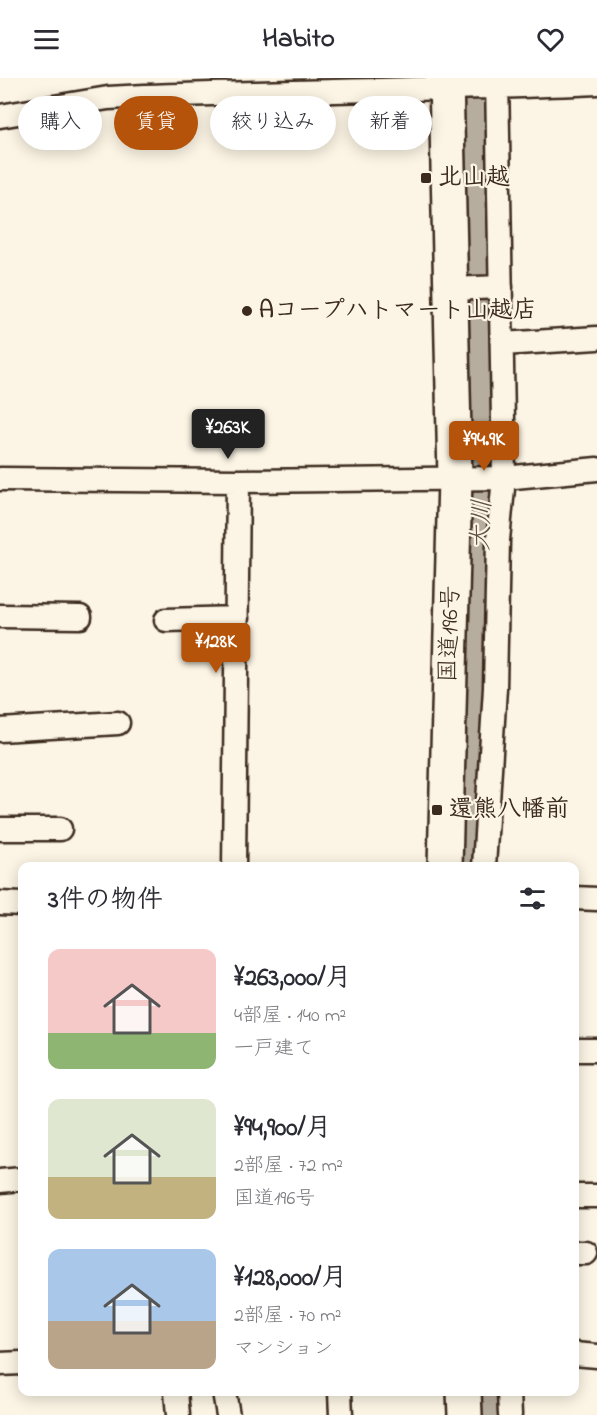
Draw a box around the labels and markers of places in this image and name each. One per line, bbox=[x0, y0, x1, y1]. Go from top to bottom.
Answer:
place label: 北山越 bbox=[438, 161, 510, 196]
marker: 北山越 bbox=[419, 171, 433, 185]
place label: Aコープハトマート山越店 bbox=[259, 294, 537, 329]
marker: Aコープハトマート山越店 bbox=[240, 304, 254, 318]
pin: ¥263K bbox=[186, 409, 270, 460]
pin: ¥94.9K bbox=[435, 421, 533, 472]
pin: ¥128K bbox=[174, 623, 258, 674]
place label: 還熊八幡前 bbox=[449, 793, 569, 828]
marker: 還熊八幡前 bbox=[430, 803, 444, 817]

